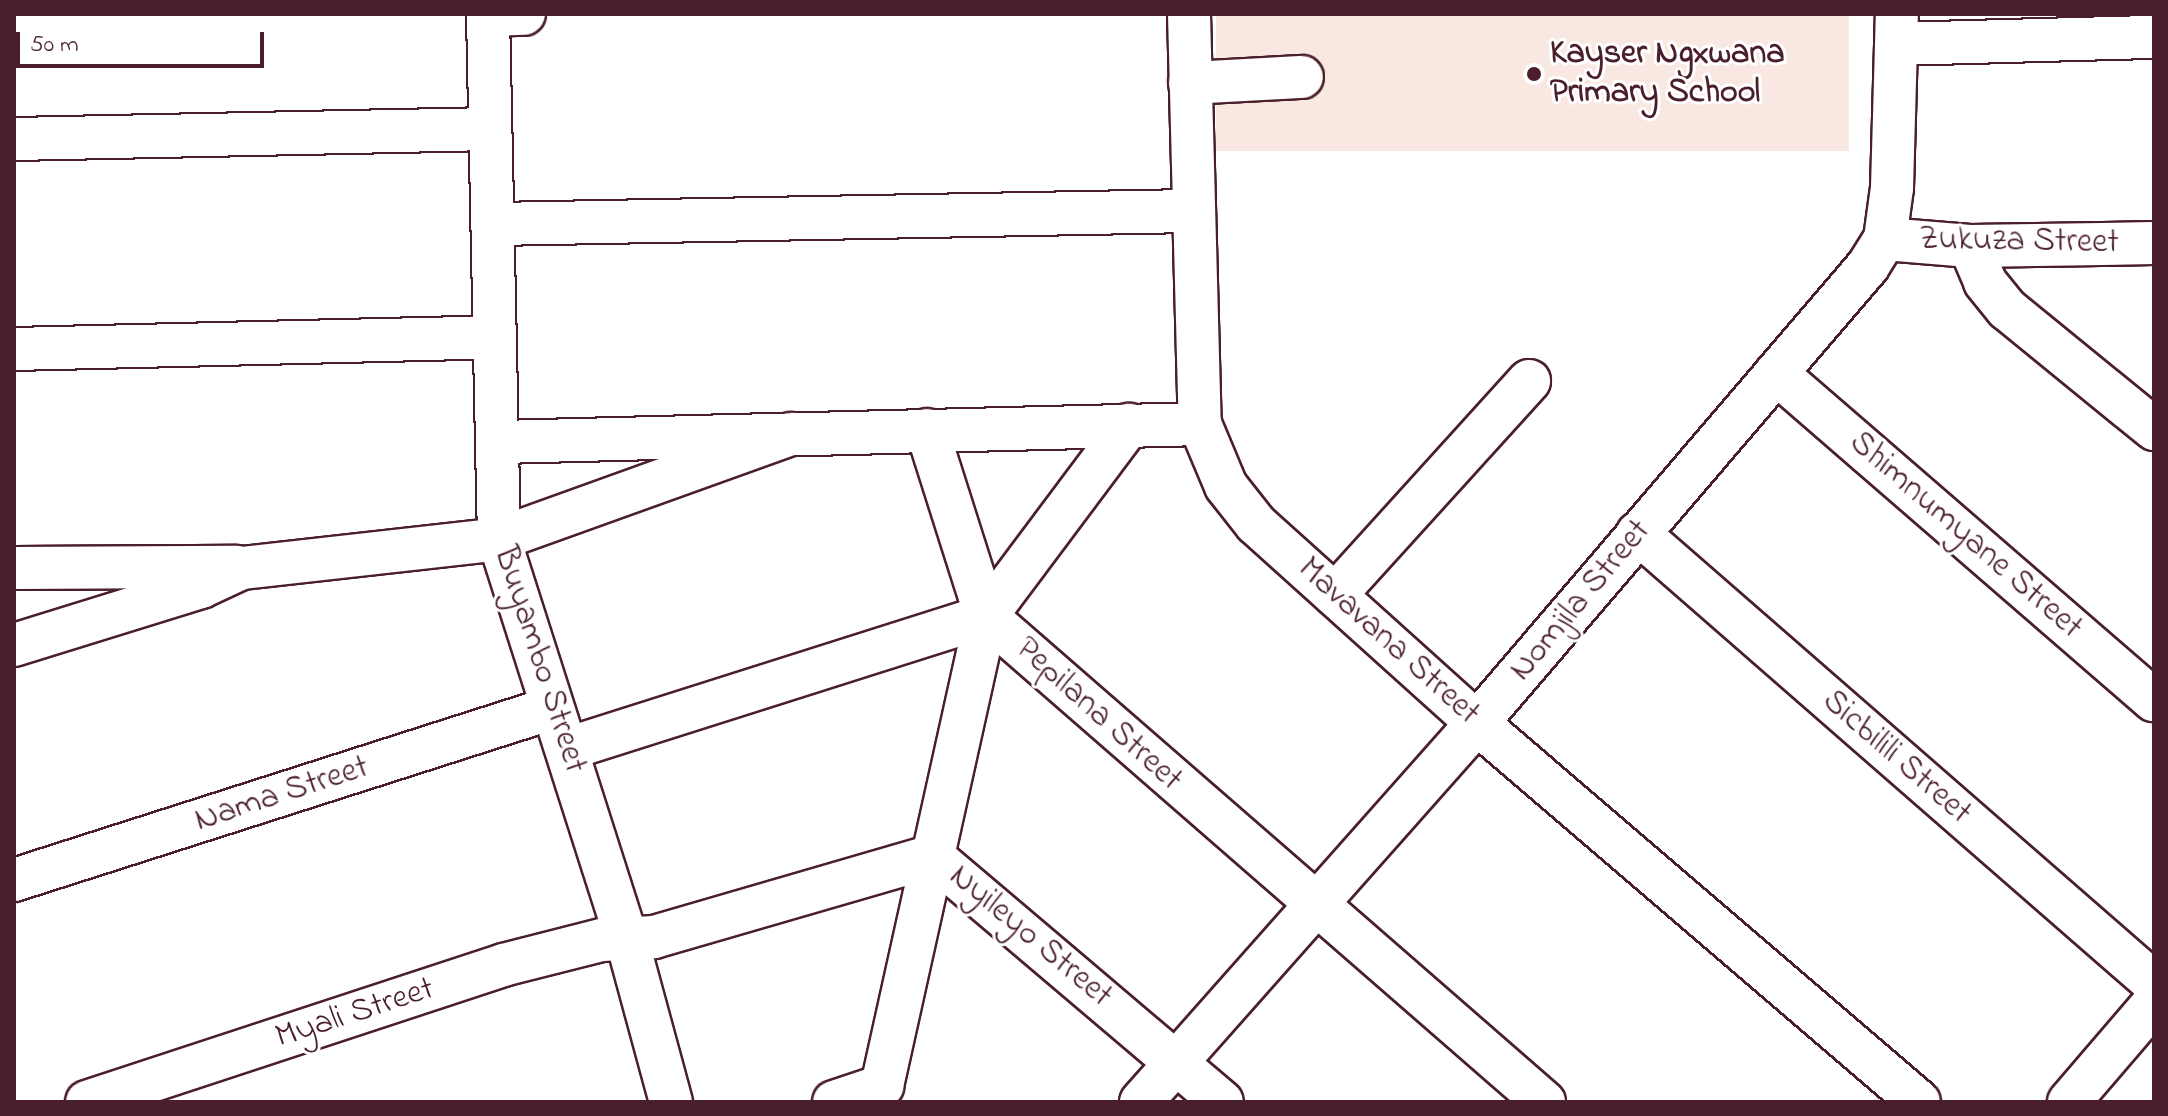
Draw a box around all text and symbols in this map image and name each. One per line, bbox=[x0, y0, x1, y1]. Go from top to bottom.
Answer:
scale bar bbox=[20, 16, 268, 66]
text: 50 m bbox=[30, 28, 79, 63]
place label: Kayser Ngxwana Primary School bbox=[1550, 34, 1785, 114]
marker: Kayser Ngxwana Primary School bbox=[1525, 65, 1543, 83]
street label: Zukuza Street bbox=[1919, 220, 2119, 264]
street label: Shimnumyane Street bbox=[1840, 423, 2090, 649]
street label: Nomjila Street bbox=[1502, 512, 1660, 690]
street label: Buyambo Street bbox=[483, 542, 595, 778]
street label: Mavavana Street bbox=[1288, 549, 1488, 735]
street label: Pepilana Street bbox=[1006, 629, 1190, 801]
street label: Sicbilili Street bbox=[1813, 682, 1979, 834]
street label: Nama Street bbox=[190, 748, 374, 842]
street label: Nyileyo Street bbox=[940, 857, 1120, 1017]
street label: Myali Street bbox=[271, 969, 439, 1059]

